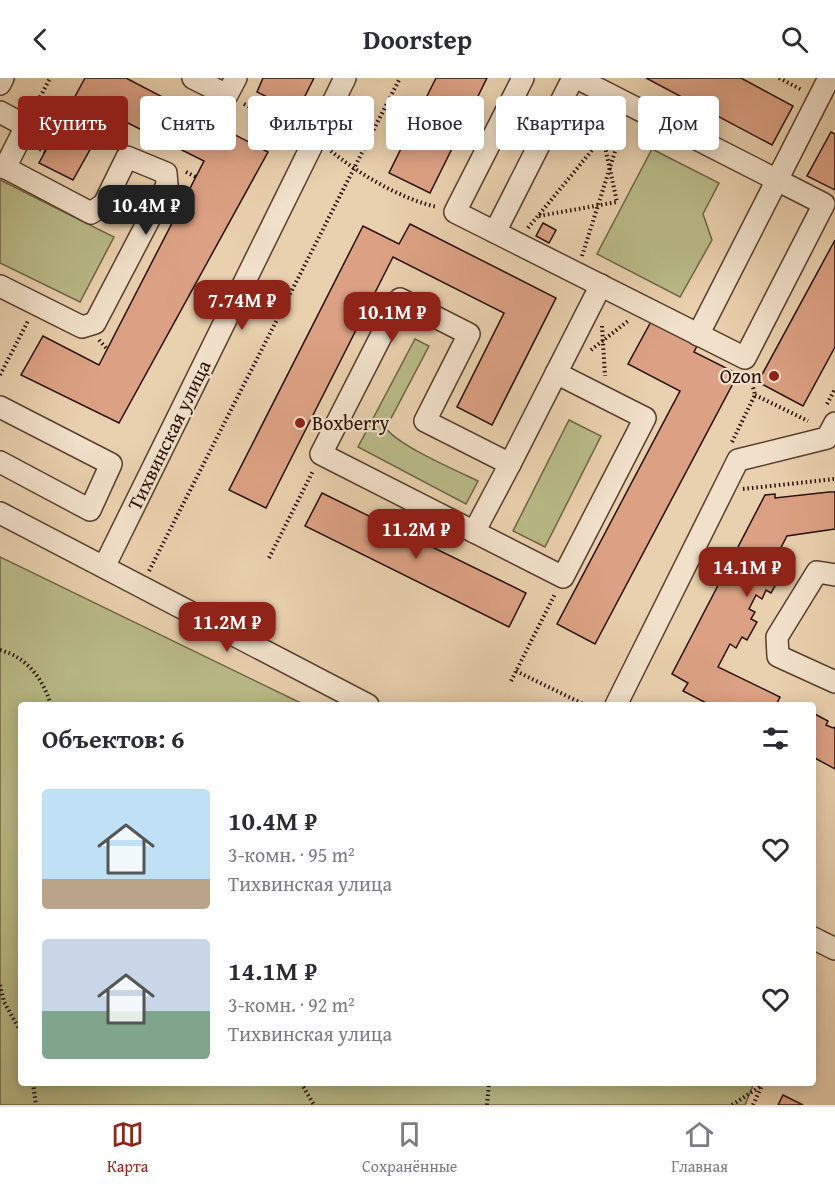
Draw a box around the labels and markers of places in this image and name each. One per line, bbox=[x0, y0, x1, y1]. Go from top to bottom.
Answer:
pin: 10.4M ₽ bbox=[91, 185, 201, 236]
pin: 7.74M ₽ bbox=[187, 280, 297, 331]
pin: 10.1M ₽ bbox=[337, 292, 447, 343]
place label: Ozon bbox=[720, 361, 762, 390]
marker: Ozon bbox=[767, 369, 781, 383]
place label: Boxberry bbox=[312, 408, 390, 437]
marker: Boxberry bbox=[293, 416, 307, 430]
pin: 11.2M ₽ bbox=[361, 509, 471, 560]
pin: 14.1M ₽ bbox=[692, 547, 802, 598]
pin: 11.2M ₽ bbox=[172, 602, 282, 653]

